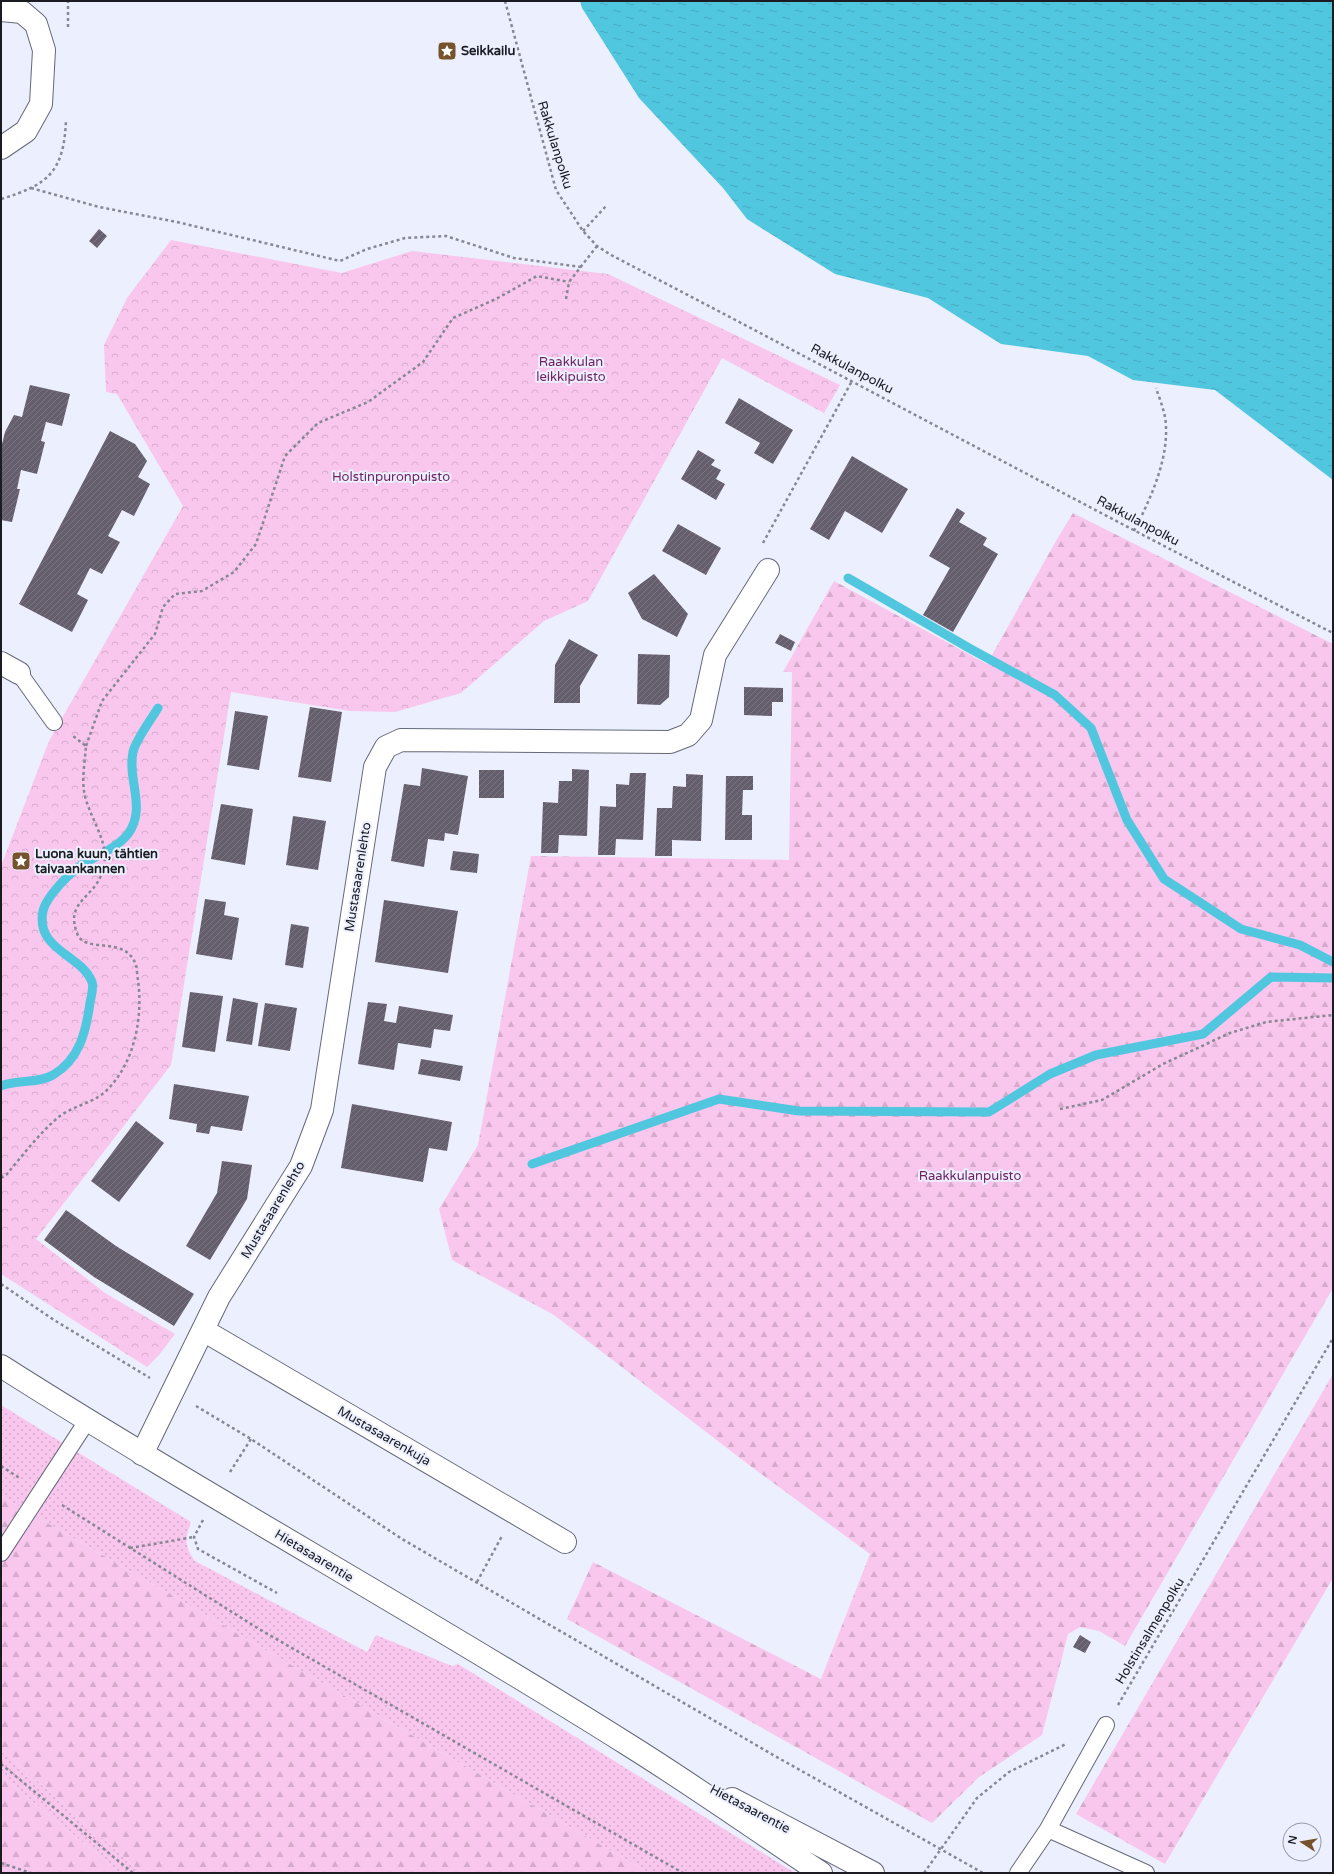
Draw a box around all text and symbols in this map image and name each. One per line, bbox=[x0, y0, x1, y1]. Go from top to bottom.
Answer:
place icon: Seikkailu bbox=[436, 40, 458, 62]
place label: Seikkailu bbox=[461, 43, 515, 59]
street label: Rakkulanpolku bbox=[534, 99, 576, 191]
street label: Rakkulanpolku bbox=[808, 340, 896, 398]
park label: Raakkulan leikkipuisto bbox=[536, 354, 606, 385]
park label: Holstinpuronpuisto bbox=[332, 469, 450, 485]
street label: Rakkulanpolku bbox=[1094, 492, 1182, 550]
street label: Mustasaarenlehto bbox=[341, 821, 375, 933]
place label: Luona kuun, tähtien taivaankannen bbox=[34, 846, 158, 877]
place icon: Luona kuun, tähtien taivaankannen bbox=[10, 850, 32, 872]
street label: Mustasaarenlehto bbox=[238, 1158, 308, 1262]
park label: Raakkulanpuisto bbox=[919, 1168, 1021, 1184]
street label: Mustasaarenkuja bbox=[334, 1403, 434, 1469]
street label: Hietasaarentie bbox=[272, 1526, 356, 1586]
street label: Holstinsalmenpolku bbox=[1112, 1575, 1188, 1687]
street label: Hietasaarentie bbox=[707, 1781, 793, 1837]
north arrow bbox=[1282, 1822, 1322, 1862]
text: N bbox=[1285, 1834, 1300, 1846]

